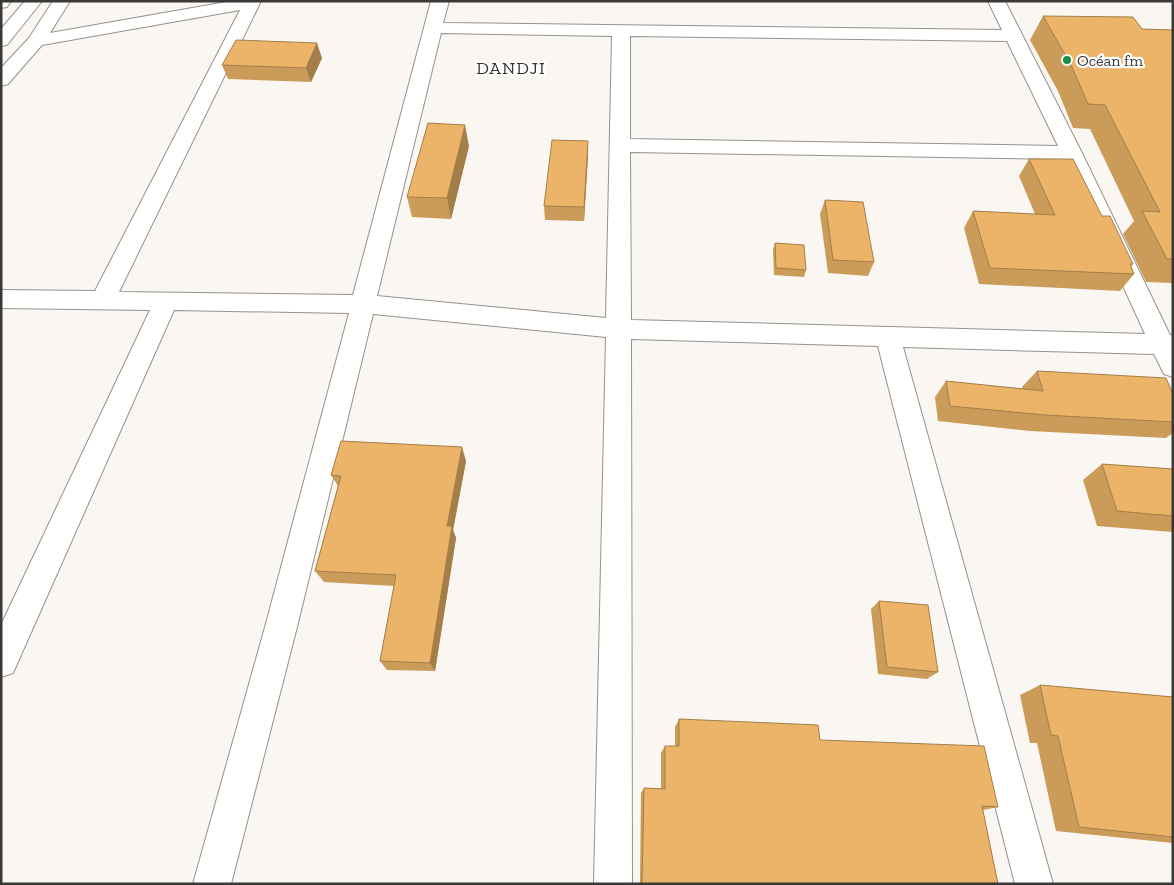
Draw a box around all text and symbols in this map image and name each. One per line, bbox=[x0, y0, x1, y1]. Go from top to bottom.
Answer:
place label: Océan fm bbox=[1077, 51, 1143, 70]
marker: Océan fm bbox=[1061, 54, 1073, 66]
district label: DANDJI bbox=[476, 57, 546, 79]

